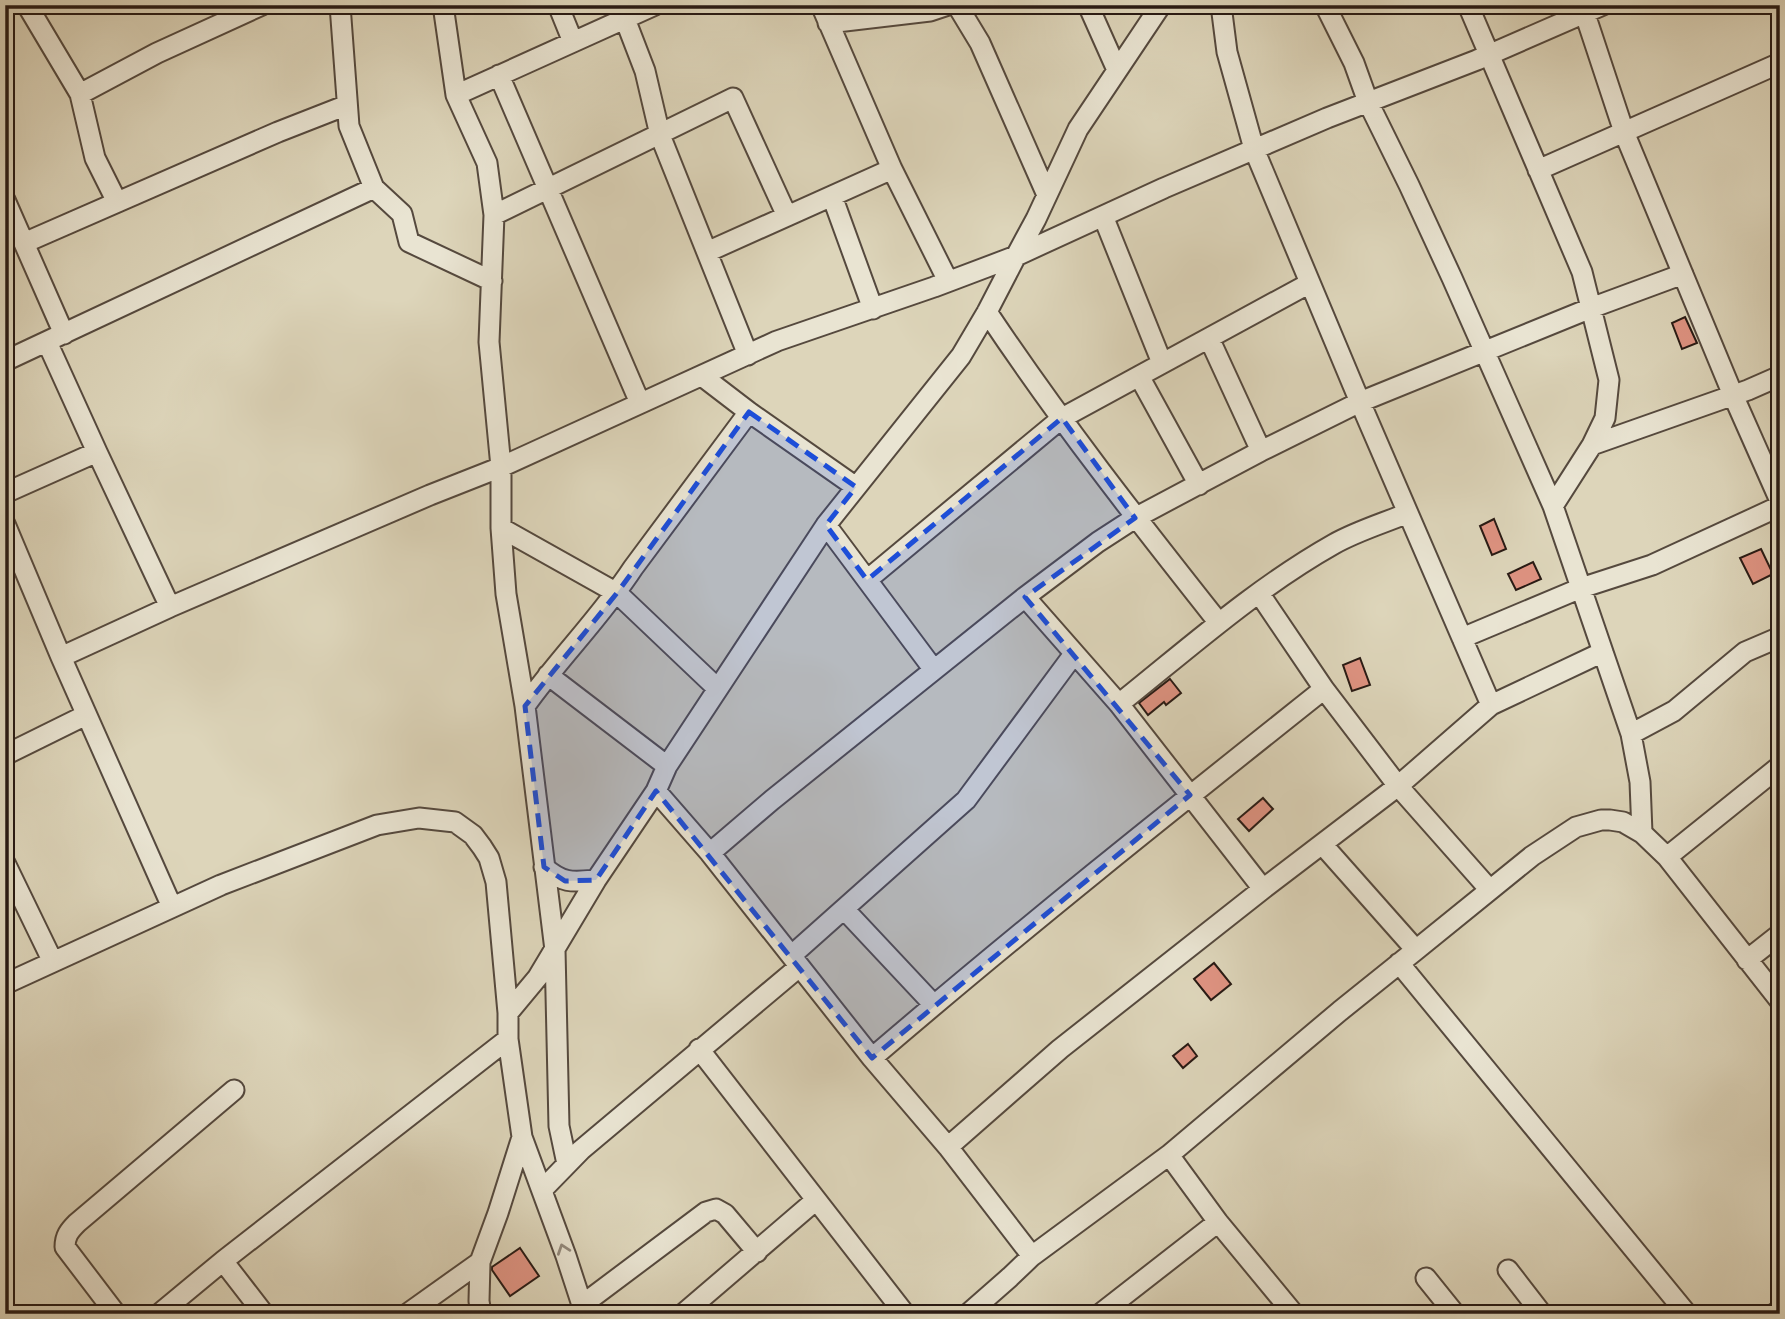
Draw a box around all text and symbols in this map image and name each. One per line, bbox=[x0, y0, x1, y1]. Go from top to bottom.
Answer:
one-way arrow bbox=[557, 1243, 571, 1255]

